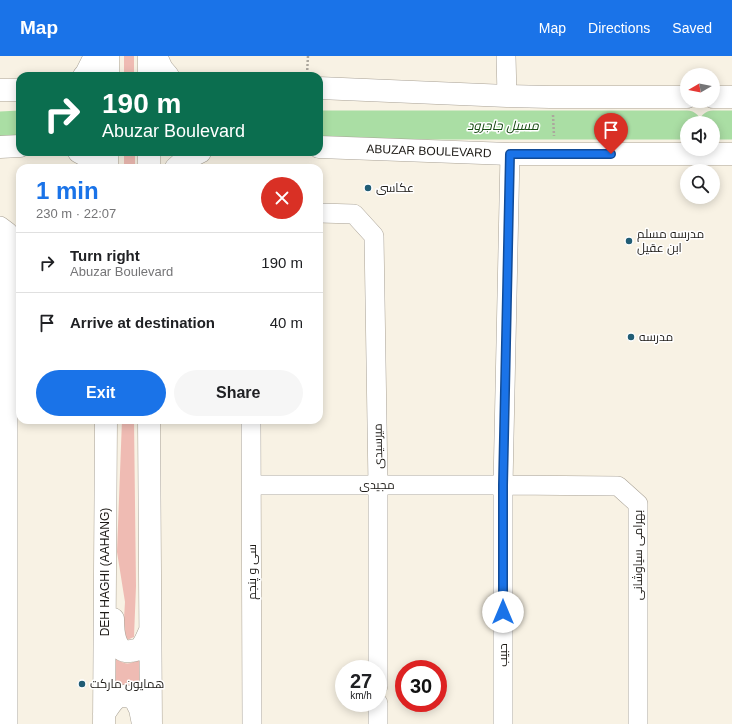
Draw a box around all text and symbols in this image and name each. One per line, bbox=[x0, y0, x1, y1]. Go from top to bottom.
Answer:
text: Map bbox=[20, 17, 58, 38]
text: Map bbox=[539, 20, 566, 36]
text: Directions bbox=[588, 20, 650, 36]
text: Saved bbox=[672, 20, 712, 36]
north arrow bbox=[680, 68, 720, 108]
map controls bbox=[680, 68, 720, 204]
icon: right bbox=[36, 88, 88, 140]
text: 190 m bbox=[102, 88, 181, 119]
pin bbox=[594, 113, 628, 154]
button: sound bbox=[680, 116, 720, 156]
water label: مسیل جاجرود bbox=[467, 118, 539, 134]
icon: arrive bbox=[600, 119, 622, 141]
text: Abuzar Boulevard bbox=[102, 121, 245, 141]
street label: ABUZAR BOULEVARD bbox=[366, 142, 492, 160]
button: search bbox=[680, 164, 720, 204]
text: 1 min bbox=[36, 177, 99, 204]
button: close bbox=[261, 177, 303, 219]
place label: عکاسى bbox=[376, 181, 414, 195]
marker: عکاسى bbox=[363, 183, 373, 193]
text: 230 m · 22:07 bbox=[36, 206, 116, 221]
place label: مدرسه مسلم ابن عقیل bbox=[637, 227, 704, 255]
marker: مدرسه مسلم ابن عقیل bbox=[624, 236, 634, 246]
text: Turn right bbox=[70, 247, 140, 264]
icon: right bbox=[36, 252, 58, 274]
text: 190 m bbox=[261, 254, 303, 271]
text: Abuzar Boulevard bbox=[70, 264, 173, 279]
icon: arrive bbox=[36, 312, 58, 334]
text: Arrive at destination bbox=[70, 314, 215, 331]
text: 40 m bbox=[270, 314, 303, 331]
place label: مدرسه bbox=[639, 330, 673, 344]
marker: مدرسه bbox=[626, 332, 636, 342]
button: Exit bbox=[36, 370, 166, 416]
button: Share bbox=[174, 370, 303, 416]
street label: میرسیدی bbox=[371, 423, 385, 469]
street label: مجیدی bbox=[359, 478, 395, 492]
street label: DEH HAGHI (AAHANG) bbox=[98, 508, 112, 636]
street label: بهرامی سیاوشانی bbox=[631, 510, 645, 600]
street label: سی و پنجم bbox=[245, 544, 261, 600]
position arrow bbox=[482, 591, 524, 633]
street label: حبیب bbox=[496, 643, 510, 667]
speed limit sign: 30 bbox=[395, 660, 447, 712]
text: 27 bbox=[350, 670, 372, 692]
place label: همایون مارکت bbox=[90, 677, 164, 691]
marker: همایون مارکت bbox=[77, 679, 87, 689]
text: km/h bbox=[350, 690, 372, 701]

